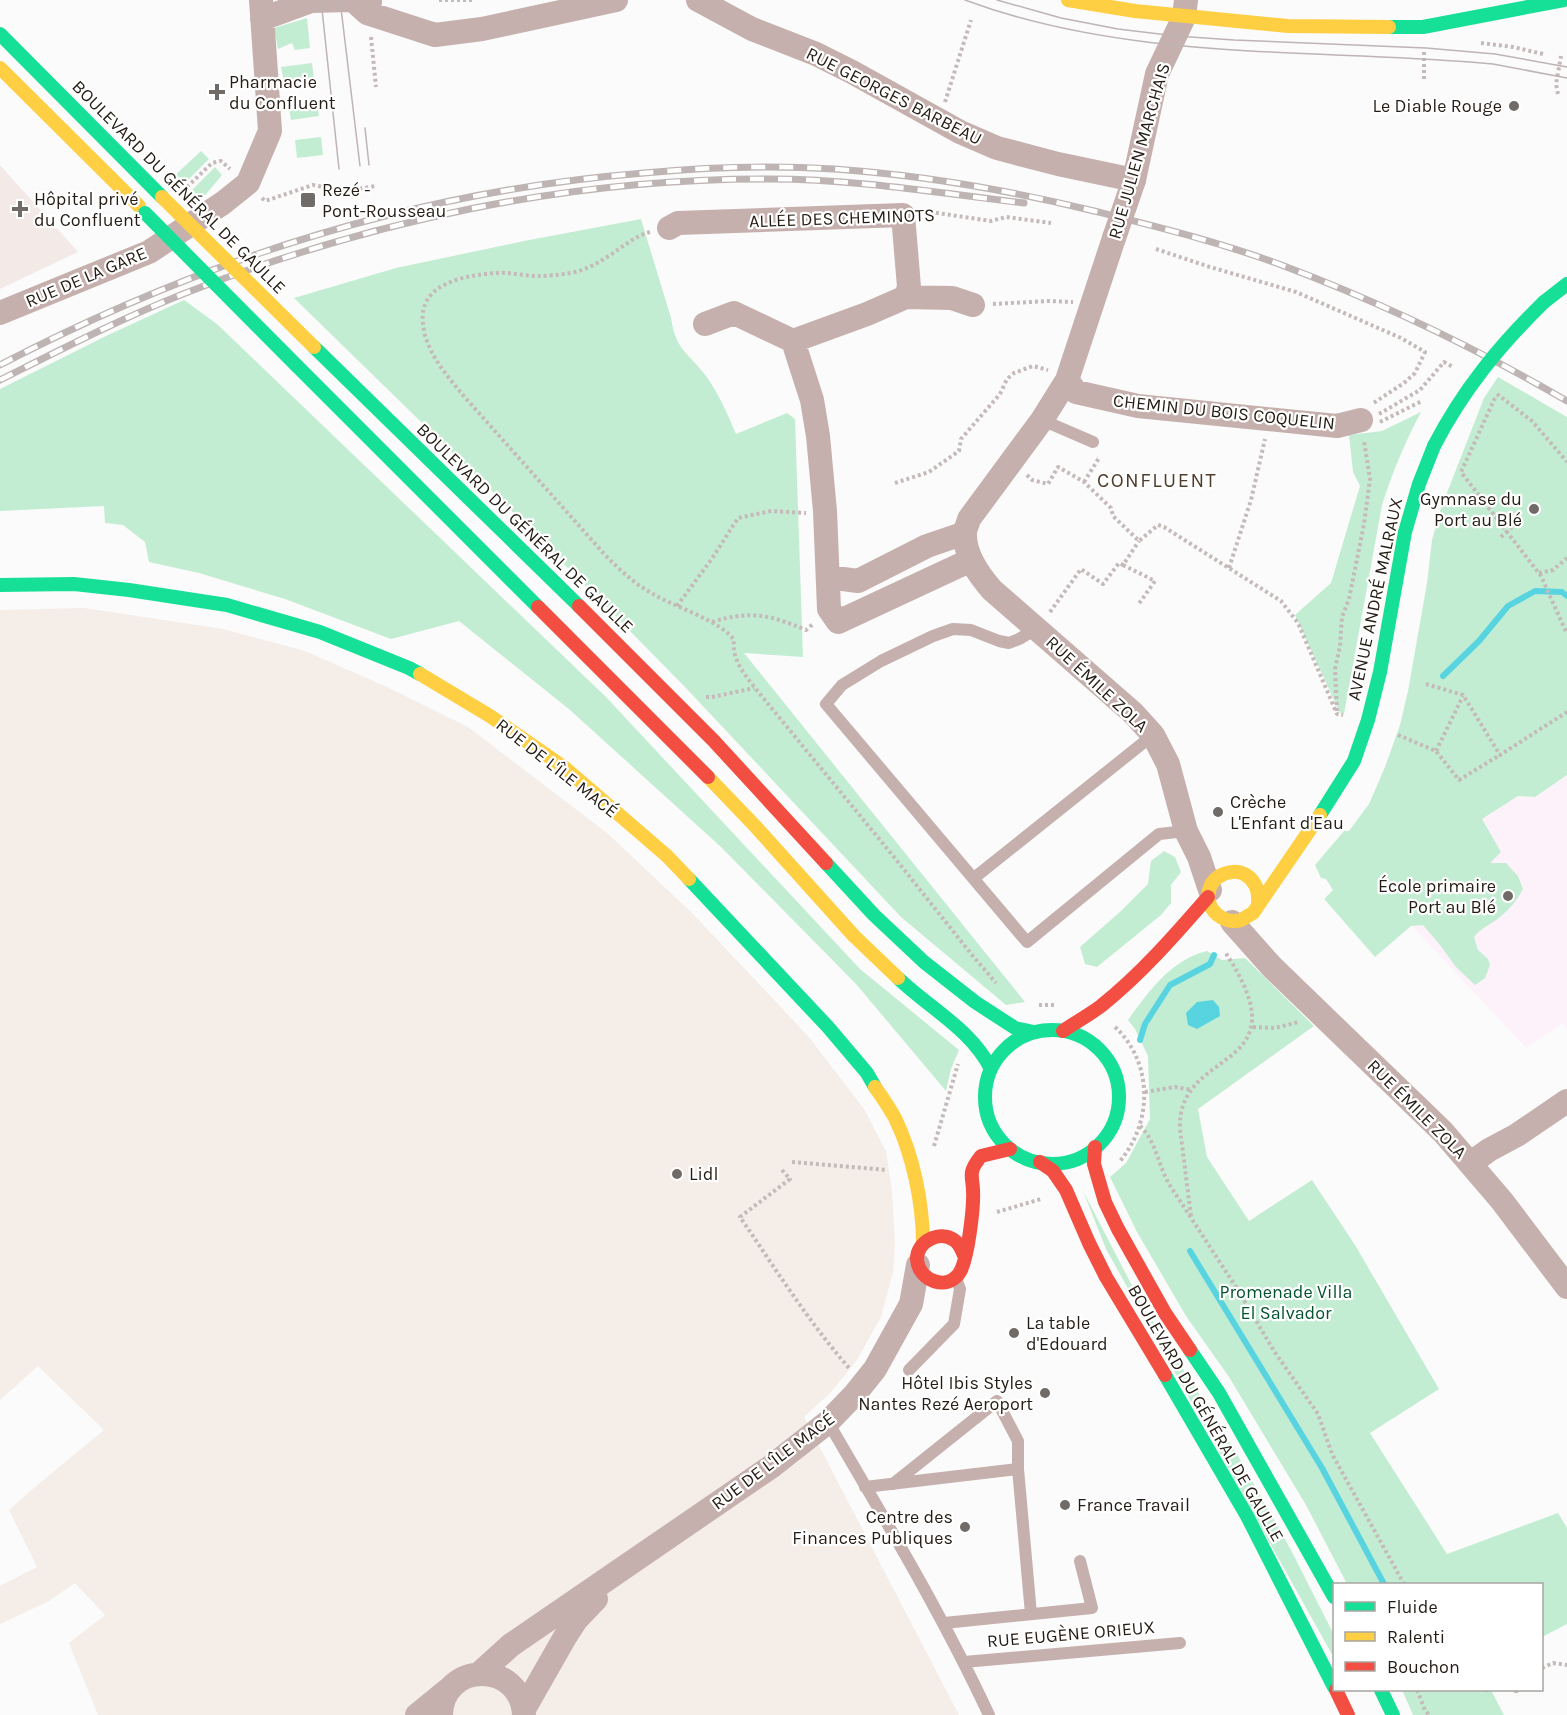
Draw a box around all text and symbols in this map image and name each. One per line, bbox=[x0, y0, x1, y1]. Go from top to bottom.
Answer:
street label: RUE GEORGES BARBEAU bbox=[802, 42, 986, 150]
street label: RUE JULIEN MARCHAIS bbox=[1103, 60, 1175, 242]
place label: Pharmacie du Confluent bbox=[229, 71, 336, 114]
street label: BOULEVARD DU GÉNÉRAL DE GAULLE bbox=[68, 75, 291, 298]
marker: Pharmacie du Confluent bbox=[210, 85, 224, 99]
place label: Le Diable Rouge bbox=[1373, 95, 1502, 117]
marker: Le Diable Rouge bbox=[1507, 99, 1521, 113]
place label: Rezé - Pont-Rousseau bbox=[322, 179, 446, 222]
place label: Hôpital privé du Confluent bbox=[34, 188, 141, 231]
marker: Rezé - Pont-Rousseau bbox=[299, 191, 317, 209]
marker: Hôpital privé du Confluent bbox=[11, 200, 29, 218]
street label: ALLÉE DES CHEMINOTS bbox=[749, 203, 935, 232]
street label: RUE DE LA GARE bbox=[22, 242, 150, 312]
street label: CHEMIN DU BOIS COQUELIN bbox=[1112, 389, 1336, 435]
street label: BOULEVARD DU GÉNÉRAL DE GAULLE bbox=[412, 418, 639, 638]
district label: CONFLUENT bbox=[1097, 469, 1217, 492]
place label: Gymnase du Port au Blé bbox=[1420, 488, 1522, 531]
street label: AVENUE ANDRÉ MALRAUX bbox=[1342, 495, 1407, 703]
marker: Gymnase du Port au Blé bbox=[1527, 502, 1541, 516]
street label: RUE ÉMILE ZOLA bbox=[1041, 630, 1153, 737]
street label: RUE DE L'ÎLE MACÉ bbox=[492, 713, 623, 823]
place label: Crèche L'Enfant d'Eau bbox=[1230, 791, 1344, 834]
marker: Crèche L'Enfant d'Eau bbox=[1211, 805, 1225, 819]
place label: École primaire Port au Blé bbox=[1378, 874, 1496, 918]
marker: École primaire Port au Blé bbox=[1501, 889, 1515, 903]
street label: RUE ÉMILE ZOLA bbox=[1363, 1054, 1472, 1163]
place label: Lidl bbox=[689, 1163, 718, 1185]
marker: Lidl bbox=[670, 1167, 684, 1181]
street label: BOULEVARD DU GÉNÉRAL DE GAULLE bbox=[1123, 1280, 1290, 1545]
park label: Promenade Villa El Salvador bbox=[1220, 1281, 1352, 1324]
place label: La table d'Edouard bbox=[1026, 1312, 1108, 1355]
marker: La table d'Edouard bbox=[1007, 1326, 1021, 1340]
place label: Hôtel Ibis Styles Nantes Rezé Aeroport bbox=[858, 1372, 1033, 1415]
marker: Hôtel Ibis Styles Nantes Rezé Aeroport bbox=[1038, 1386, 1052, 1400]
street label: RUE DE L'ÎLE MACÉ bbox=[706, 1407, 839, 1515]
place label: France Travail bbox=[1077, 1494, 1190, 1516]
marker: France Travail bbox=[1058, 1498, 1072, 1512]
place label: Centre des Finances Publiques bbox=[792, 1506, 953, 1549]
marker: Centre des Finances Publiques bbox=[958, 1520, 972, 1534]
legend bbox=[1333, 1583, 1543, 1691]
text: Fluide bbox=[1387, 1596, 1438, 1618]
street label: RUE EUGÈNE ORIEUX bbox=[986, 1615, 1156, 1652]
text: Ralenti bbox=[1387, 1626, 1445, 1648]
text: Bouchon bbox=[1387, 1656, 1460, 1678]

